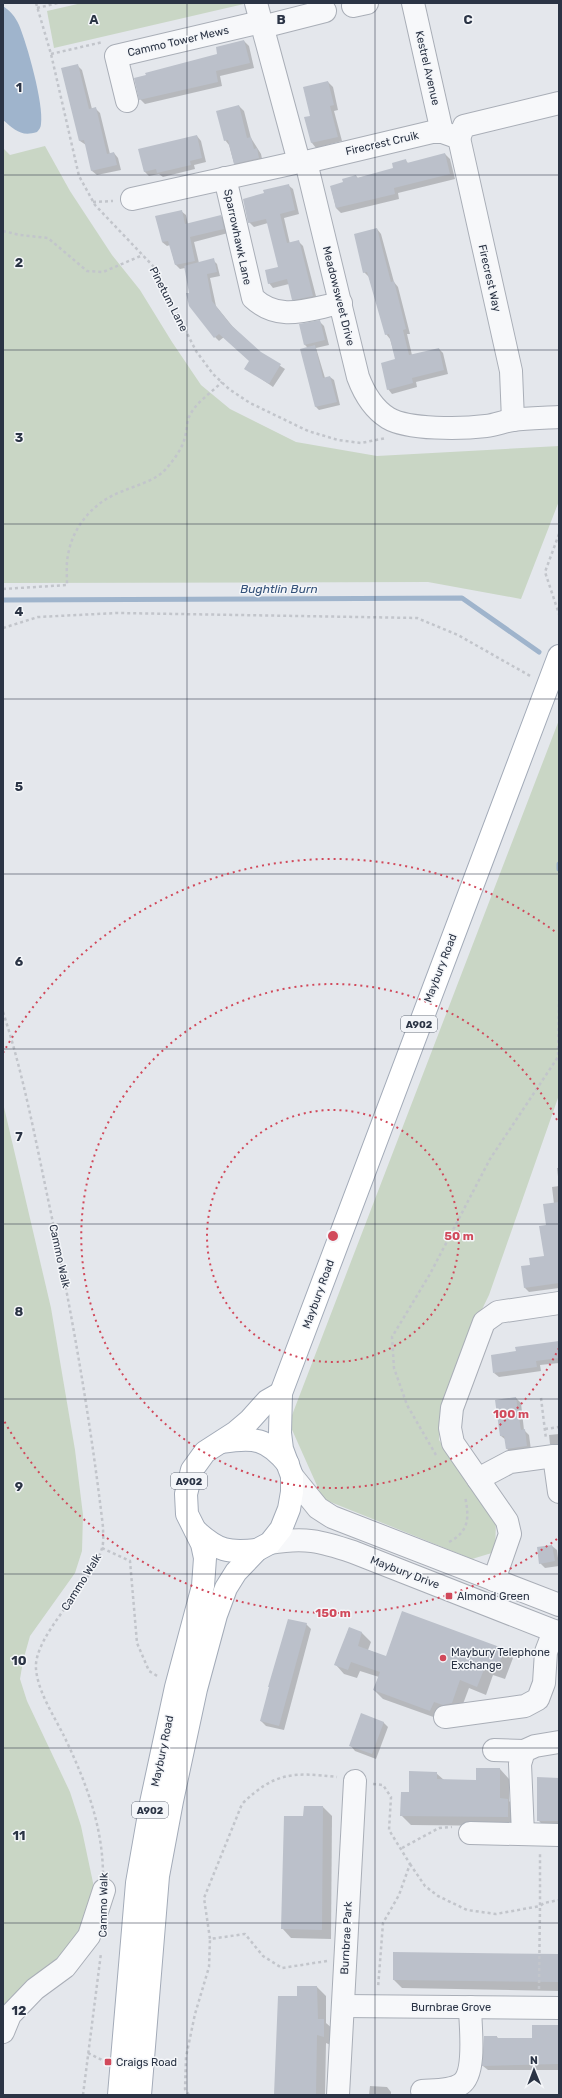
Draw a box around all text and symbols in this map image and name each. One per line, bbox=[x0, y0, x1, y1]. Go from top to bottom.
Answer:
text: A bbox=[89, 12, 99, 27]
text: B bbox=[276, 12, 286, 27]
text: C bbox=[463, 12, 473, 27]
street label: Cammo Tower Mews bbox=[126, 23, 230, 59]
street label: Kestrel Avenue bbox=[413, 30, 442, 107]
text: 1 bbox=[16, 80, 22, 95]
street label: Firecrest Cruik bbox=[344, 129, 420, 158]
street label: Sparrowhawk Lane bbox=[221, 188, 254, 286]
street label: Firecrest Way bbox=[475, 243, 504, 313]
street label: Meadowsweet Drive bbox=[320, 245, 357, 347]
text: 2 bbox=[15, 255, 23, 270]
street label: Pinetum Lane bbox=[147, 265, 190, 334]
text: 3 bbox=[15, 430, 24, 445]
water label: Bughtlin Burn bbox=[240, 582, 318, 596]
text: 4 bbox=[15, 604, 24, 619]
text: 5 bbox=[15, 779, 23, 794]
street label: Maybury Road bbox=[421, 932, 460, 1004]
text: 6 bbox=[15, 954, 24, 969]
road number: A902 bbox=[401, 1016, 437, 1032]
text: 7 bbox=[15, 1129, 23, 1144]
street label: Cammo Walk bbox=[46, 1223, 73, 1289]
centre of rings bbox=[326, 1229, 340, 1243]
text: 50 m bbox=[444, 1229, 474, 1243]
street label: Maybury Road bbox=[300, 1258, 337, 1331]
text: 8 bbox=[15, 1304, 24, 1319]
text: 100 m bbox=[493, 1407, 529, 1421]
road number: A902 bbox=[171, 1473, 207, 1489]
text: 9 bbox=[15, 1479, 23, 1494]
street label: Cammo Walk bbox=[59, 1551, 104, 1613]
street label: Maybury Drive bbox=[368, 1553, 441, 1592]
place label: Almond Green bbox=[457, 1590, 530, 1603]
marker: Almond Green bbox=[444, 1591, 454, 1601]
text: 150 m bbox=[315, 1606, 351, 1620]
place label: Maybury Telephone Exchange bbox=[451, 1646, 550, 1672]
text: 10 bbox=[11, 1653, 27, 1668]
marker: Maybury Telephone Exchange bbox=[438, 1653, 448, 1663]
street label: Maybury Road bbox=[149, 1714, 176, 1788]
road number: A902 bbox=[132, 1802, 168, 1818]
text: 11 bbox=[13, 1828, 25, 1843]
street label: Cammo Walk bbox=[96, 1872, 111, 1938]
street label: Burnbrae Park bbox=[338, 1901, 355, 1975]
street label: Burnbrae Grove bbox=[411, 2001, 491, 2014]
text: 12 bbox=[12, 2003, 26, 2018]
north arrow bbox=[514, 2050, 554, 2090]
text: N bbox=[530, 2054, 538, 2067]
place label: Craigs Road bbox=[116, 2056, 177, 2069]
marker: Craigs Road bbox=[103, 2057, 113, 2067]

